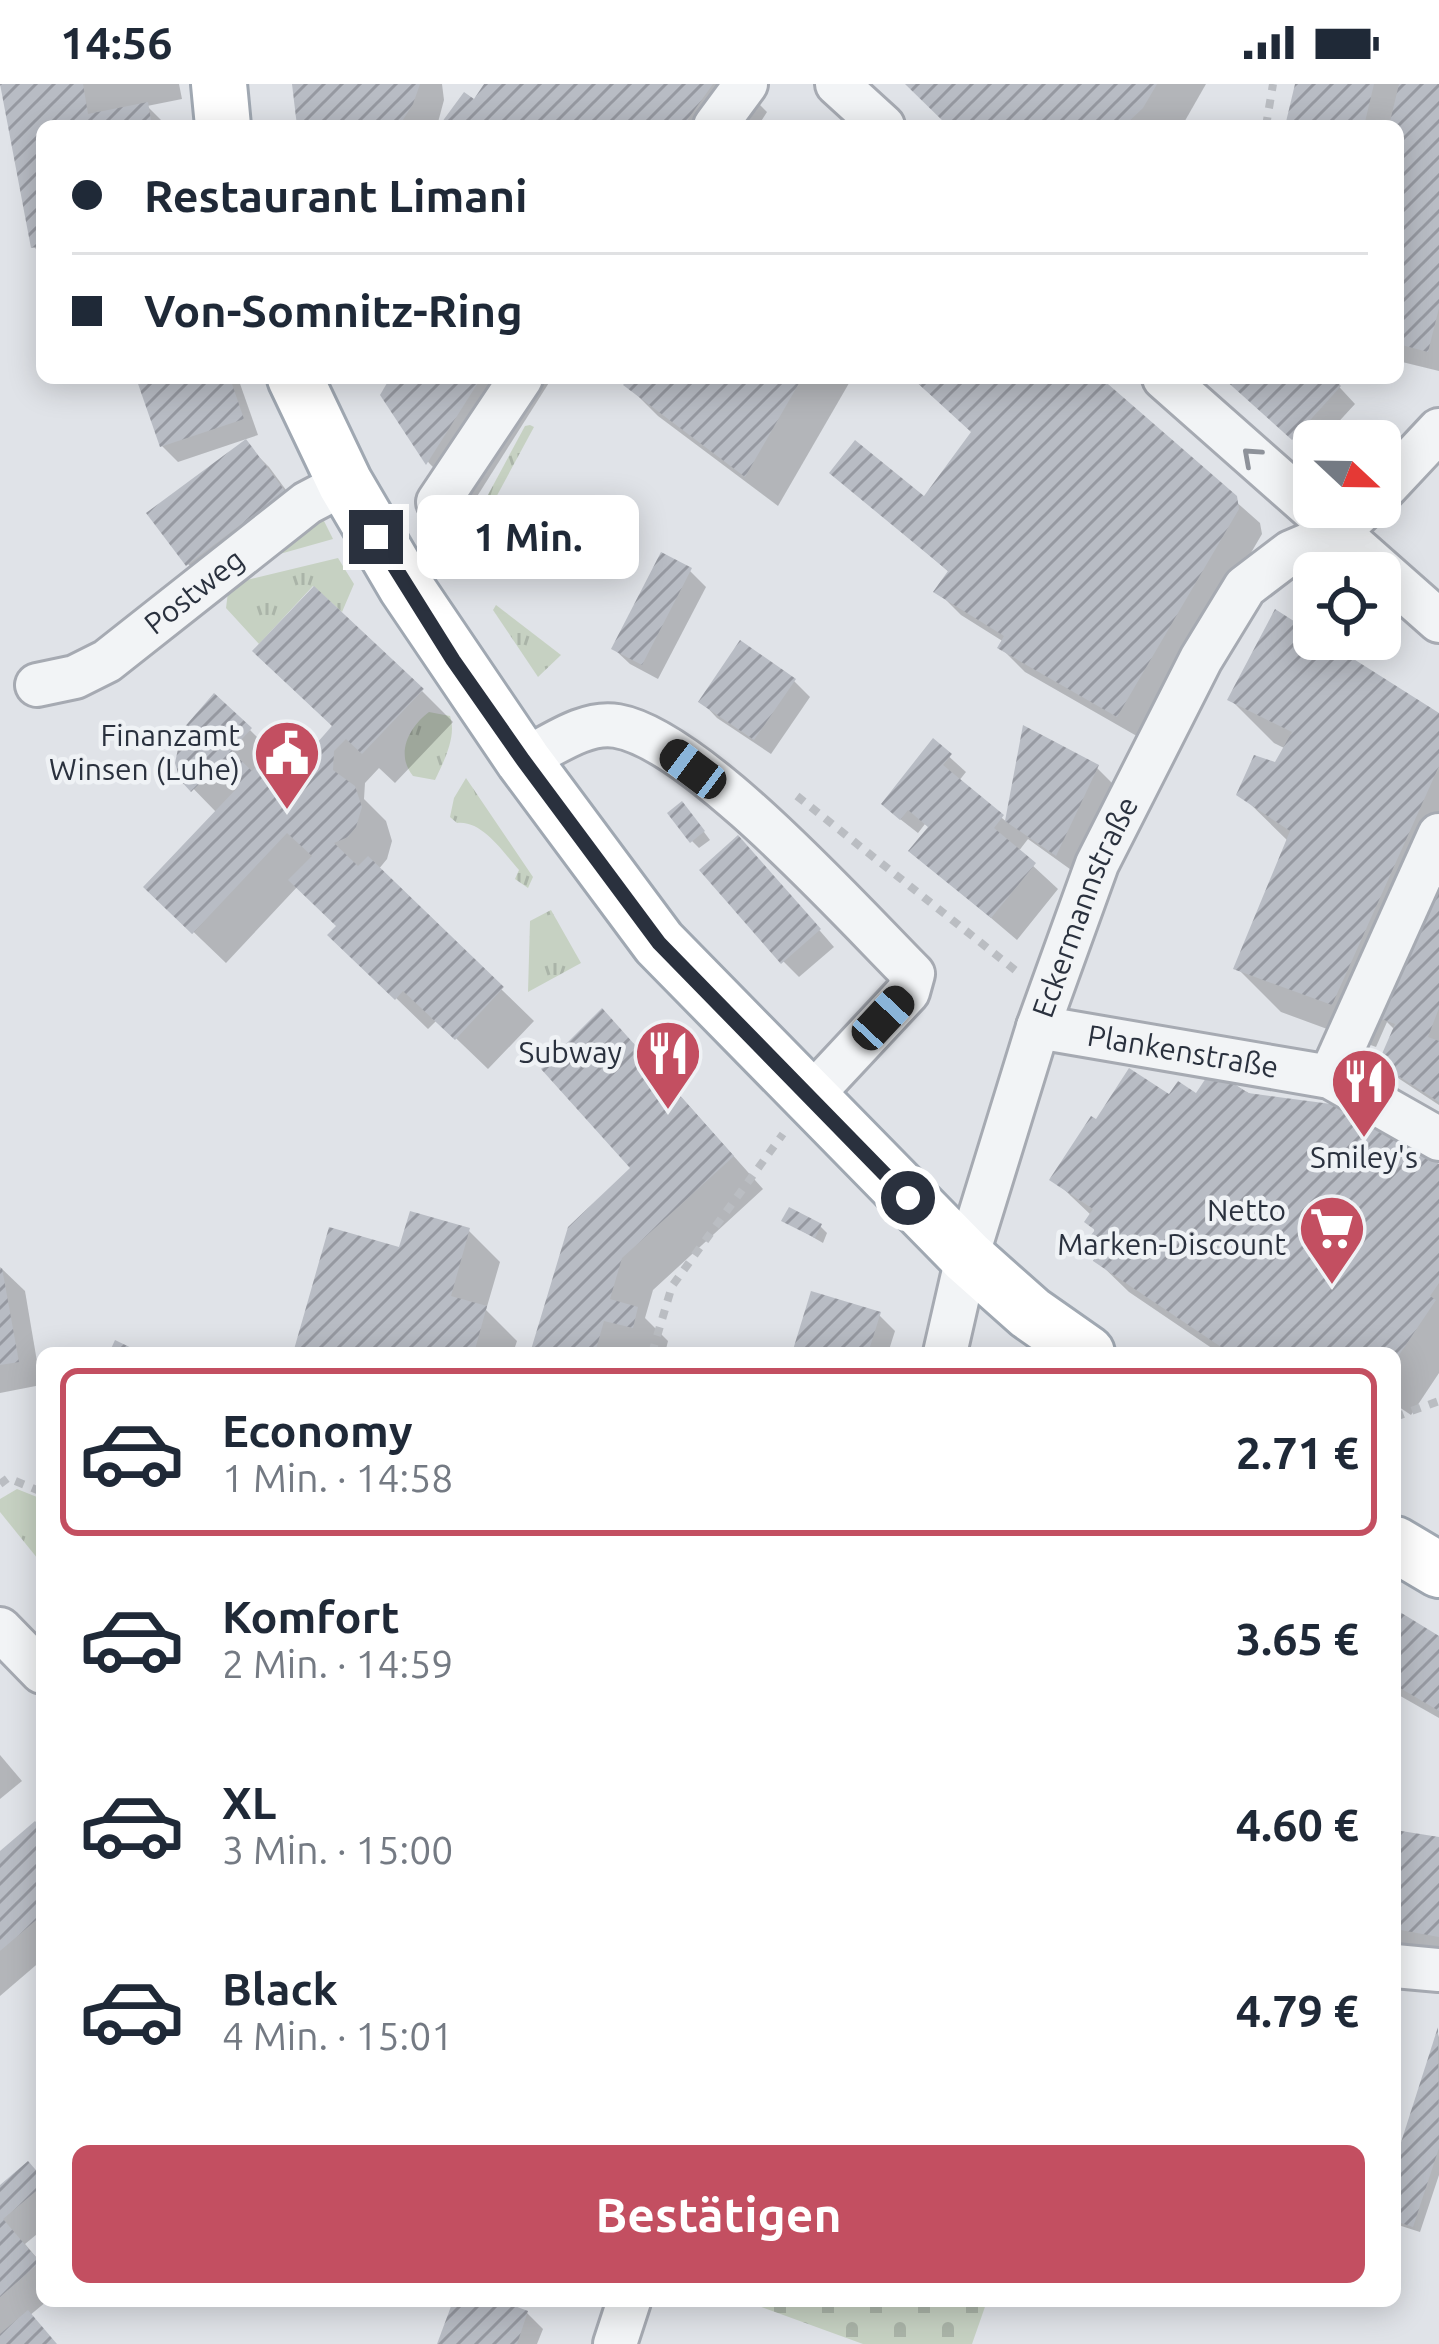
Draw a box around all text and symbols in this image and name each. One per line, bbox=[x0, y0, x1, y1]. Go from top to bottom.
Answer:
text: 14:56 bbox=[60, 17, 173, 68]
text: Restaurant Limani bbox=[144, 170, 528, 221]
text: Von-Somnitz-Ring bbox=[144, 285, 523, 336]
north arrow bbox=[1293, 420, 1401, 528]
map controls bbox=[1293, 420, 1401, 660]
one-way arrow bbox=[1243, 449, 1264, 470]
callout: 1 Min. bbox=[418, 495, 640, 579]
route end bbox=[349, 510, 403, 564]
text: 1 Min. bbox=[473, 515, 583, 558]
street label: Postweg bbox=[137, 542, 250, 641]
button: locate bbox=[1293, 552, 1401, 660]
place label: Finanzamt Winsen (Luhe) bbox=[49, 718, 240, 786]
public building icon: Finanzamt Winsen (Luhe) bbox=[252, 718, 322, 812]
car bbox=[653, 733, 733, 805]
street label: Eckermannstraße bbox=[1025, 791, 1144, 1022]
car bbox=[845, 979, 921, 1057]
restaurant icon: Subway bbox=[633, 1018, 703, 1112]
street label: Plankenstraße bbox=[1085, 1018, 1281, 1084]
place label: Subway bbox=[519, 1035, 622, 1069]
restaurant icon: Smiley's bbox=[1329, 1046, 1399, 1140]
place label: Smiley's bbox=[1310, 1140, 1418, 1174]
route start bbox=[881, 1171, 935, 1225]
place label: Netto Marken-Discount bbox=[1057, 1193, 1286, 1261]
supermarket icon: Netto Marken-Discount bbox=[1297, 1193, 1367, 1287]
icon: car bbox=[78, 1398, 186, 1506]
text: Economy bbox=[222, 1405, 413, 1456]
text: 2.71 € bbox=[1236, 1427, 1359, 1478]
text: 1 Min. · 14:58 bbox=[222, 1456, 453, 1499]
icon: car bbox=[78, 1584, 186, 1692]
text: Komfort bbox=[222, 1591, 400, 1642]
text: 3.65 € bbox=[1236, 1613, 1359, 1664]
text: 2 Min. · 14:59 bbox=[222, 1642, 453, 1685]
icon: car bbox=[78, 1770, 186, 1878]
text: XL bbox=[222, 1777, 276, 1828]
text: 4.60 € bbox=[1236, 1799, 1359, 1850]
text: 3 Min. · 15:00 bbox=[222, 1828, 453, 1871]
icon: car bbox=[78, 1956, 186, 2064]
text: Black bbox=[222, 1963, 338, 2014]
text: 4.79 € bbox=[1236, 1985, 1359, 2036]
text: 4 Min. · 15:01 bbox=[222, 2014, 453, 2057]
button: Bestätigen bbox=[72, 2145, 1365, 2283]

